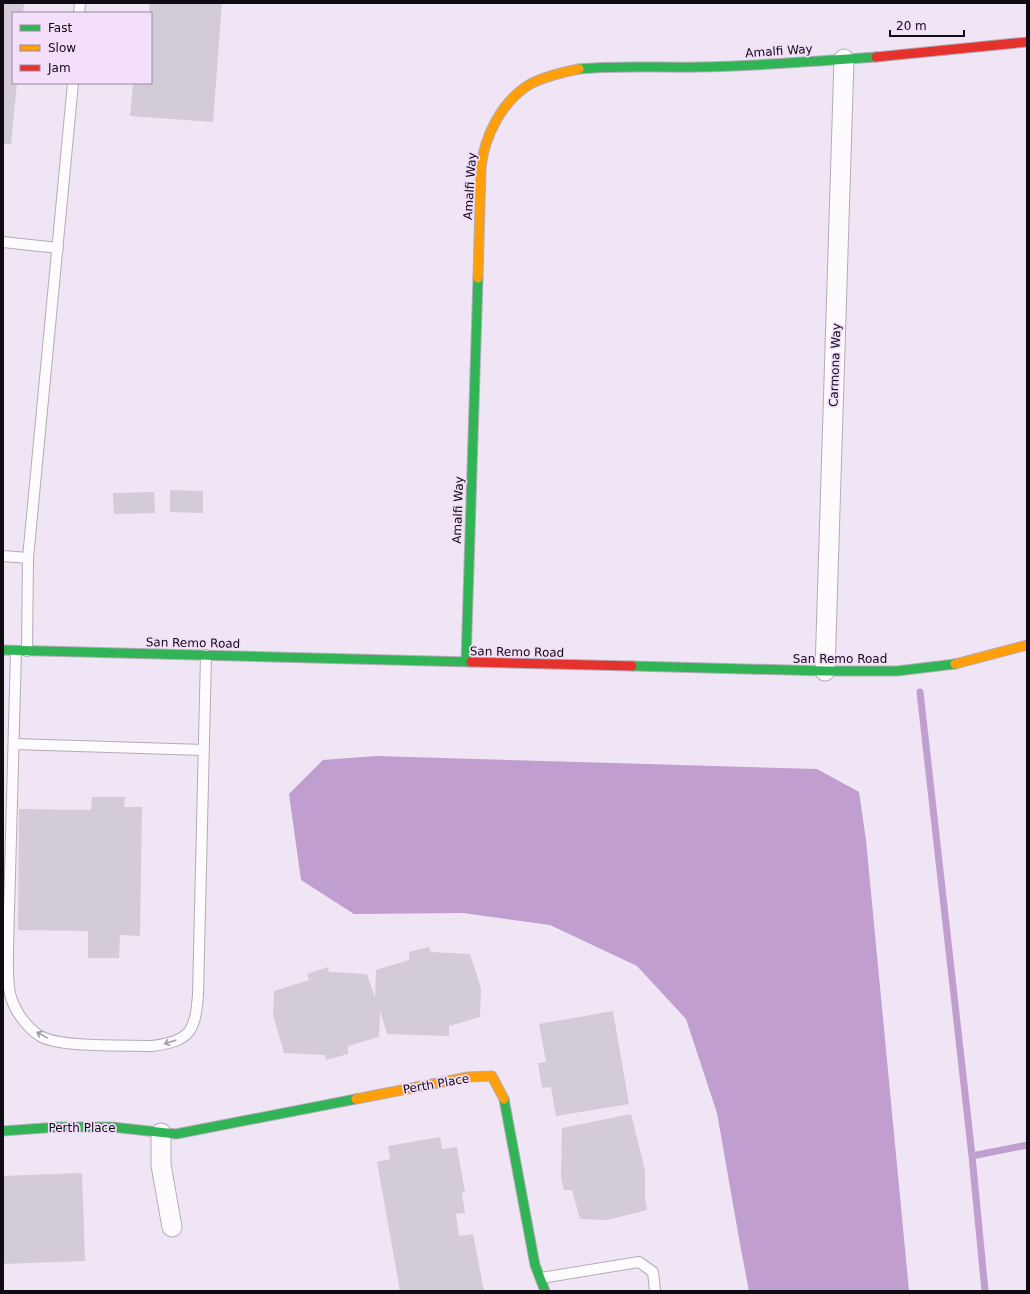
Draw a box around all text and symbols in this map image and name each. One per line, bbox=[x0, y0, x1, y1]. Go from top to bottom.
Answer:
legend bbox=[12, 12, 152, 84]
scale bar bbox=[890, 12, 964, 38]
text: 20 m bbox=[896, 19, 927, 33]
text: Fast bbox=[48, 21, 72, 35]
text: Slow bbox=[48, 41, 76, 55]
street label: Amalfi Way bbox=[745, 42, 813, 60]
text: Jam bbox=[47, 61, 71, 75]
street label: Amalfi Way bbox=[461, 152, 479, 220]
street label: Carmona Way bbox=[827, 323, 843, 407]
street label: Amalfi Way bbox=[450, 476, 466, 544]
street label: San Remo Road bbox=[146, 635, 240, 651]
street label: San Remo Road bbox=[470, 644, 564, 660]
street label: San Remo Road bbox=[793, 652, 887, 666]
one-way arrow bbox=[36, 1031, 48, 1039]
one-way arrow bbox=[164, 1039, 177, 1046]
street label: Perth Place bbox=[402, 1071, 470, 1097]
street label: Perth Place bbox=[48, 1121, 116, 1135]

